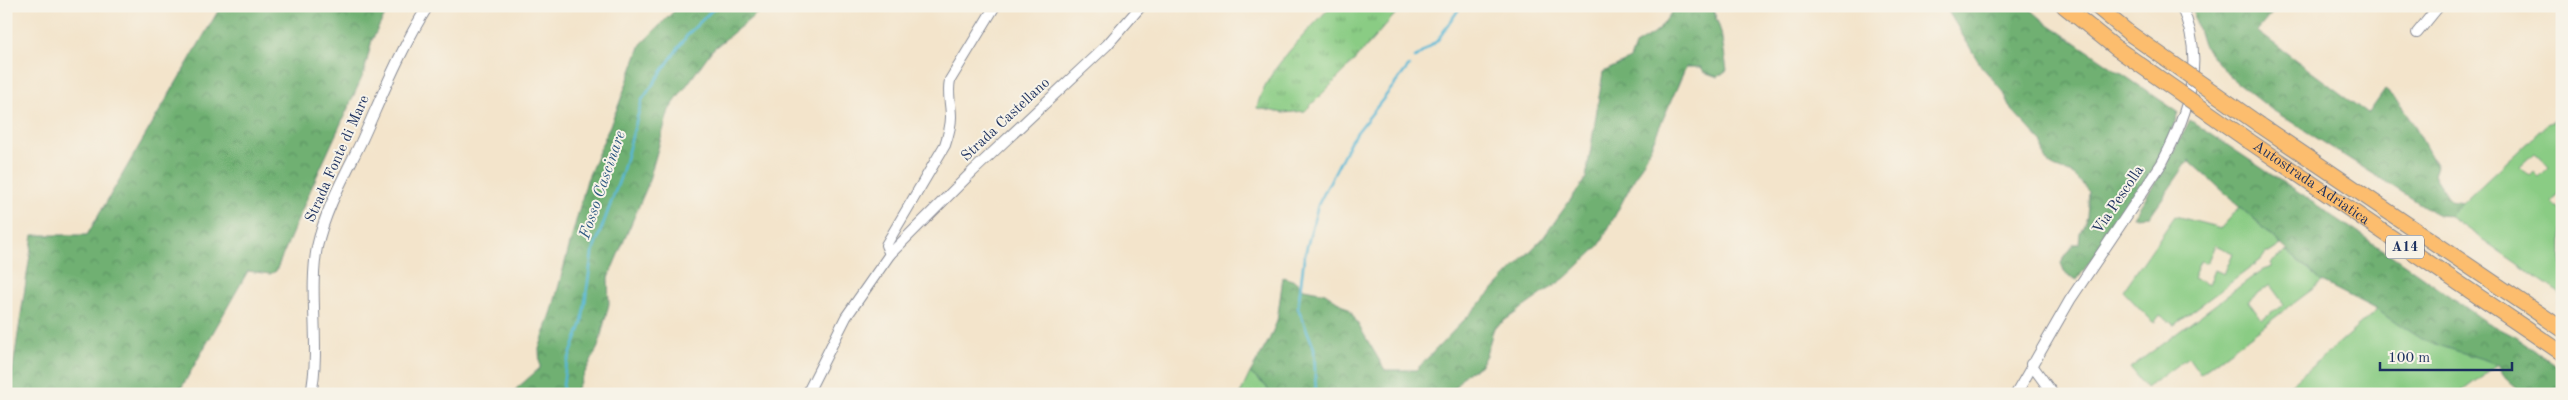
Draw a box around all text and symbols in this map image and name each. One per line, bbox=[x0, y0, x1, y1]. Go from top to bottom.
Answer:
street label: Strada Castellano bbox=[959, 75, 1053, 165]
street label: Strada Fonte di Mare bbox=[303, 93, 373, 225]
water label: Fosso Cascinare bbox=[577, 129, 629, 242]
street label: Autostrada Adriatica bbox=[2250, 138, 2373, 228]
street label: Via Pescolla bbox=[2091, 163, 2148, 237]
road number: A14 bbox=[2386, 236, 2424, 258]
scale bar bbox=[2380, 340, 2513, 372]
text: 100 m bbox=[2388, 351, 2430, 366]

